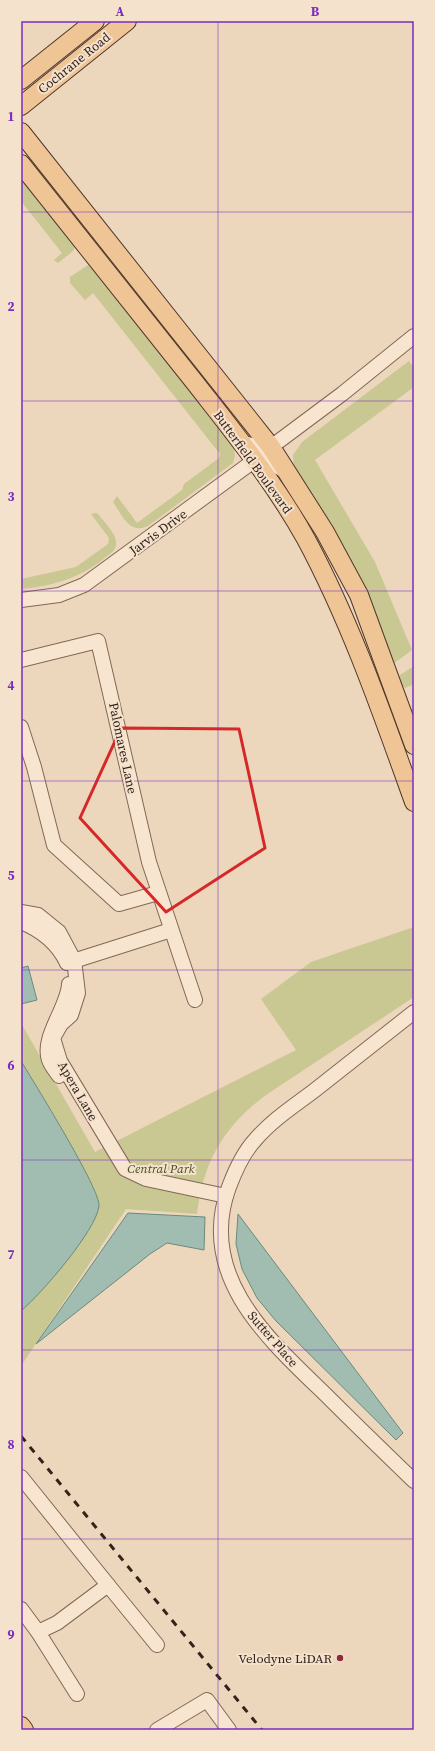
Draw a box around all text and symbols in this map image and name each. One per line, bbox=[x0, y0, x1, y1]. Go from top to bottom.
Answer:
text: A bbox=[116, 3, 125, 20]
text: B bbox=[311, 3, 320, 20]
street label: Cochrane Road bbox=[34, 28, 114, 97]
text: 1 bbox=[7, 108, 15, 125]
text: 2 bbox=[7, 298, 15, 315]
street label: Butterfield Boulevard bbox=[210, 407, 297, 518]
text: 3 bbox=[7, 488, 15, 505]
street label: Jarvis Drive bbox=[125, 505, 190, 559]
text: 4 bbox=[7, 677, 15, 694]
street label: Palomares Lane bbox=[105, 701, 141, 796]
text: 5 bbox=[7, 867, 15, 884]
text: 6 bbox=[7, 1057, 15, 1074]
street label: Apera Lane bbox=[54, 1058, 102, 1124]
park label: Central Park bbox=[127, 1160, 196, 1177]
text: 7 bbox=[7, 1246, 15, 1263]
street label: Sutter Place bbox=[244, 1307, 302, 1371]
text: 8 bbox=[7, 1436, 15, 1453]
text: 9 bbox=[7, 1626, 15, 1643]
place label: Velodyne LiDAR bbox=[238, 1650, 333, 1667]
marker: Velodyne LiDAR bbox=[335, 1653, 345, 1663]

